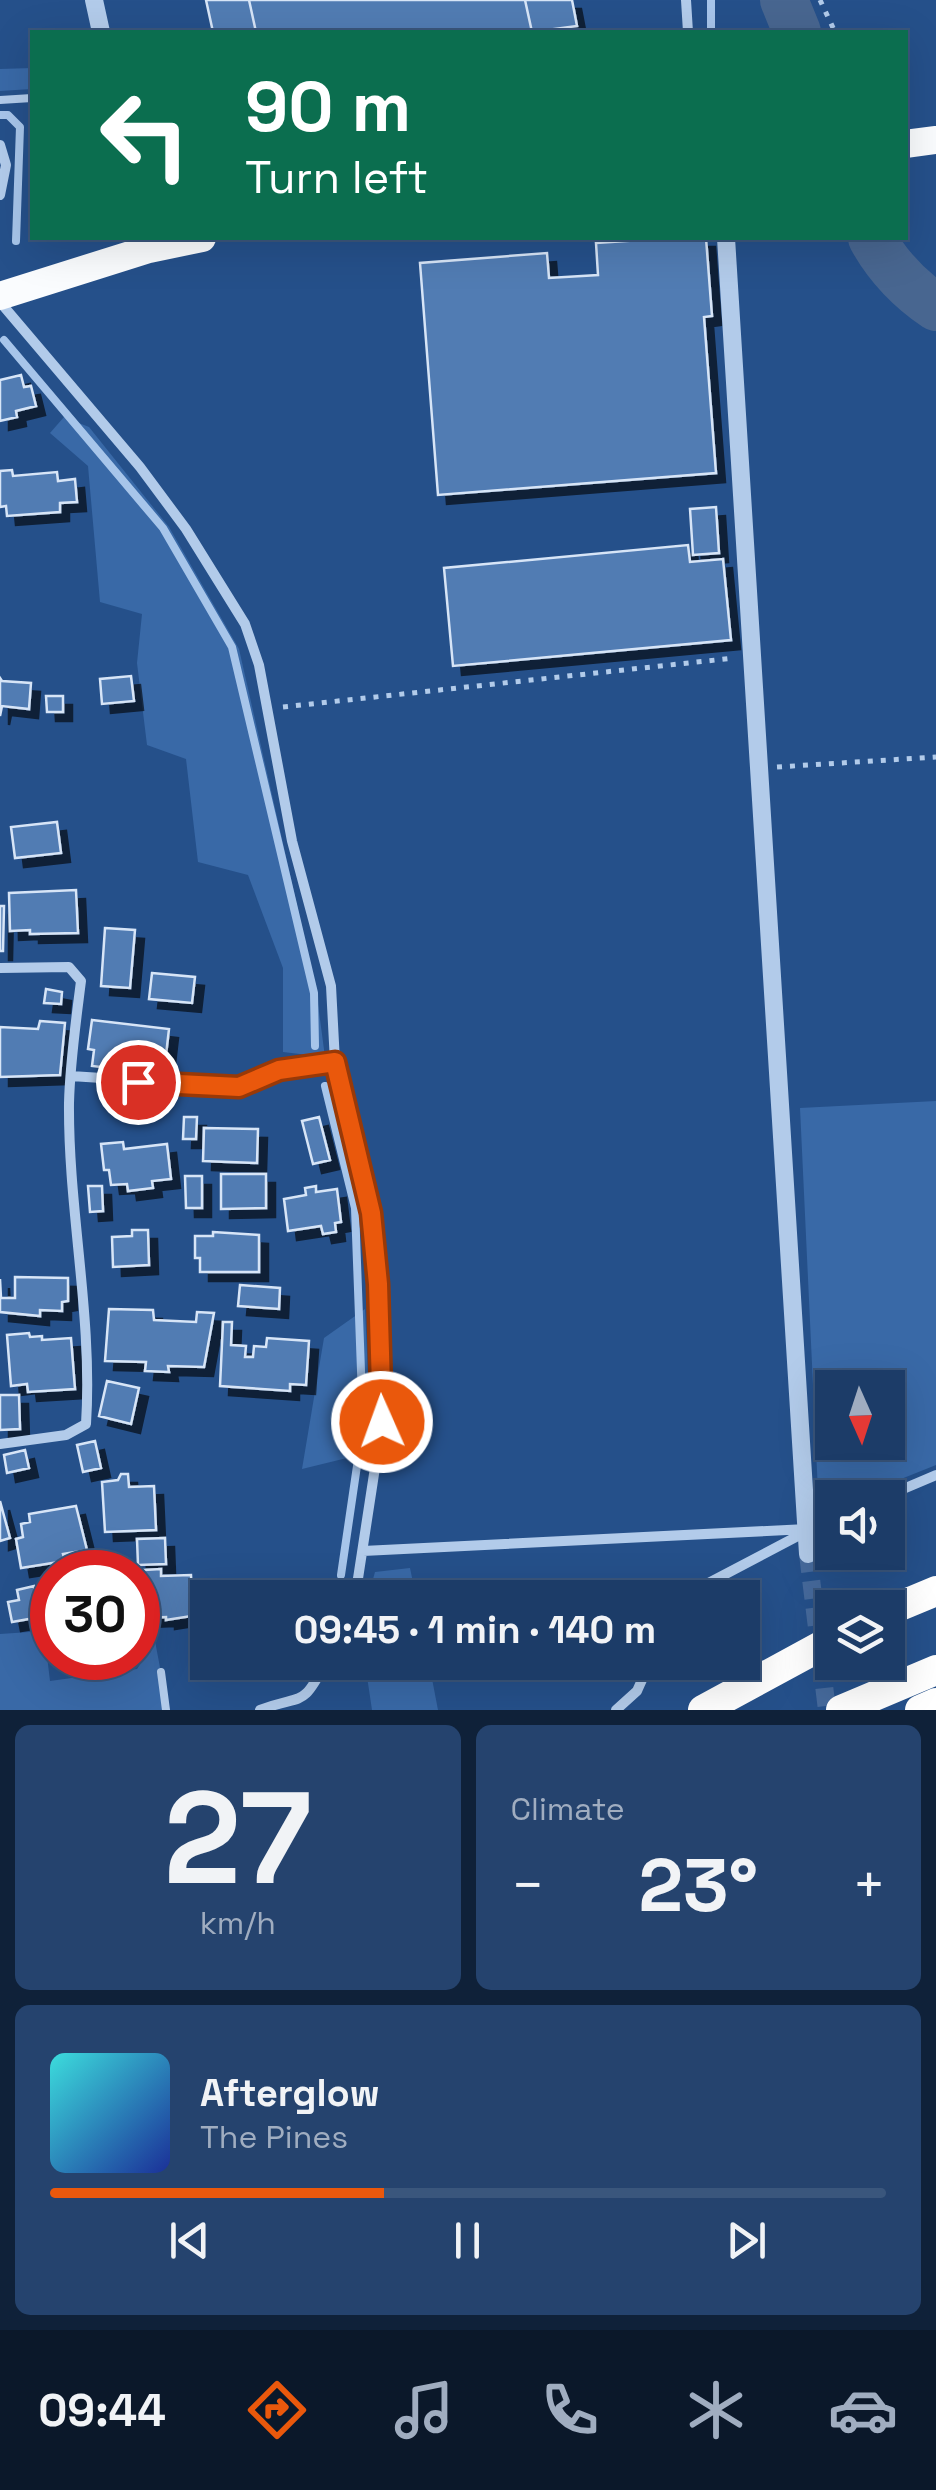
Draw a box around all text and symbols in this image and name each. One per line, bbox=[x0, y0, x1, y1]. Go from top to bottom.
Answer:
text: 90 m bbox=[245, 62, 411, 151]
icon: left bbox=[80, 70, 210, 200]
text: Turn left bbox=[245, 149, 428, 206]
pin bbox=[96, 1040, 181, 1125]
icon: arrive bbox=[111, 1055, 166, 1110]
position arrow bbox=[330, 1370, 434, 1474]
north arrow bbox=[815, 1370, 905, 1460]
map controls bbox=[815, 1370, 905, 1680]
button: sound bbox=[815, 1480, 905, 1570]
speed limit sign: 30 bbox=[30, 1550, 160, 1680]
button: layers bbox=[815, 1590, 905, 1680]
text: 09:45 · 1 min · 140 m bbox=[294, 1606, 656, 1654]
text: 27 bbox=[164, 1755, 312, 1921]
text: Climate bbox=[511, 1789, 625, 1829]
text: 23° bbox=[638, 1837, 758, 1933]
text: − bbox=[511, 1850, 545, 1920]
text: + bbox=[852, 1850, 886, 1920]
text: km/h bbox=[200, 1903, 276, 1943]
text: Afterglow bbox=[200, 2069, 380, 2117]
text: The Pines bbox=[200, 2117, 348, 2157]
icon: previous bbox=[162, 2213, 217, 2268]
icon: pause bbox=[440, 2213, 495, 2268]
icon: next bbox=[719, 2213, 774, 2268]
icon: directions bbox=[242, 2375, 312, 2445]
icon: music bbox=[389, 2375, 459, 2445]
icon: phone bbox=[535, 2375, 605, 2445]
icon: climate bbox=[681, 2375, 751, 2445]
icon: car bbox=[828, 2375, 898, 2445]
text: 09:44 bbox=[38, 2382, 166, 2439]

